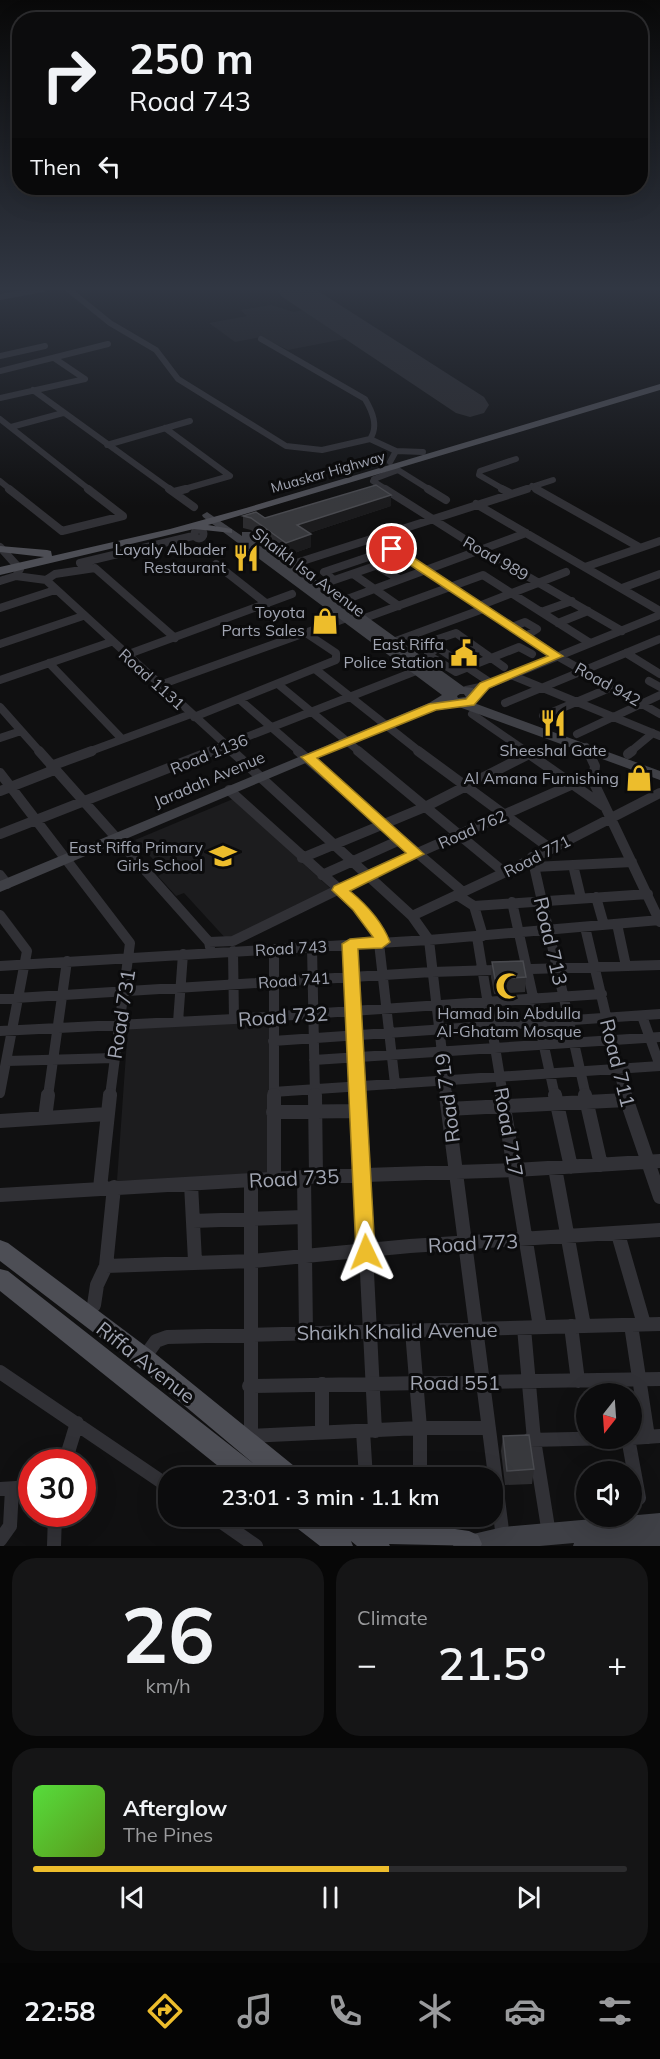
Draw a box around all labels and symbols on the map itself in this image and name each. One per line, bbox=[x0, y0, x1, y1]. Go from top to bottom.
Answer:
street label: Muaskar Highway bbox=[269, 447, 388, 497]
street label: Shaikh Isa Avenue bbox=[249, 523, 369, 621]
pin bbox=[366, 523, 417, 574]
street label: Road 989 bbox=[460, 531, 532, 585]
place label: Layaly Albader Restaurant bbox=[114, 539, 226, 577]
restaurant icon: Layaly Albader Restaurant bbox=[231, 543, 261, 573]
place label: Toyota Parts Sales bbox=[221, 602, 305, 640]
shop icon: Toyota Parts Sales bbox=[310, 606, 340, 636]
place label: East Riffa Police Station bbox=[343, 634, 444, 672]
public building icon: East Riffa Police Station bbox=[449, 638, 479, 668]
street label: Road 1131 bbox=[115, 644, 189, 714]
street label: Road 942 bbox=[572, 658, 644, 710]
restaurant icon: Sheeshal Gate bbox=[538, 708, 568, 738]
street label: Road 1136 bbox=[167, 729, 251, 779]
place label: Sheeshal Gate bbox=[499, 740, 607, 760]
street label: Jaradah Avenue bbox=[150, 747, 268, 811]
shop icon: Al Amana Furnishing bbox=[624, 763, 654, 793]
place label: Al Amana Furnishing bbox=[464, 768, 619, 788]
street label: Road 762 bbox=[435, 805, 509, 853]
street label: Road 771 bbox=[500, 831, 574, 881]
place label: East Riffa Primary Girls School bbox=[69, 837, 203, 875]
school or university icon: East Riffa Primary Girls School bbox=[208, 841, 238, 871]
street label: Road 713 bbox=[529, 894, 573, 988]
street label: Road 743 bbox=[254, 936, 328, 960]
street label: Road 731 bbox=[102, 967, 140, 1061]
street label: Road 741 bbox=[257, 968, 331, 992]
mosque icon: Hamad bin Abdulla Al-Ghatam Mosque bbox=[494, 971, 524, 1001]
street label: Road 732 bbox=[237, 1000, 329, 1032]
place label: Hamad bin Abdulla Al-Ghatam Mosque bbox=[437, 1003, 581, 1041]
street label: Road 711 bbox=[595, 1016, 641, 1110]
street label: Road 719 bbox=[429, 1052, 465, 1144]
street label: Road 717 bbox=[489, 1085, 529, 1179]
street label: Road 735 bbox=[248, 1163, 340, 1193]
position arrow bbox=[334, 1220, 398, 1284]
street label: Road 773 bbox=[427, 1228, 519, 1258]
street label: Riffa Avenue bbox=[92, 1316, 200, 1408]
street label: Shaikh Khalid Avenue bbox=[296, 1317, 498, 1345]
street label: Road 551 bbox=[410, 1370, 500, 1395]
north arrow bbox=[576, 1383, 642, 1449]
speed limit sign: 30 bbox=[18, 1449, 96, 1527]

